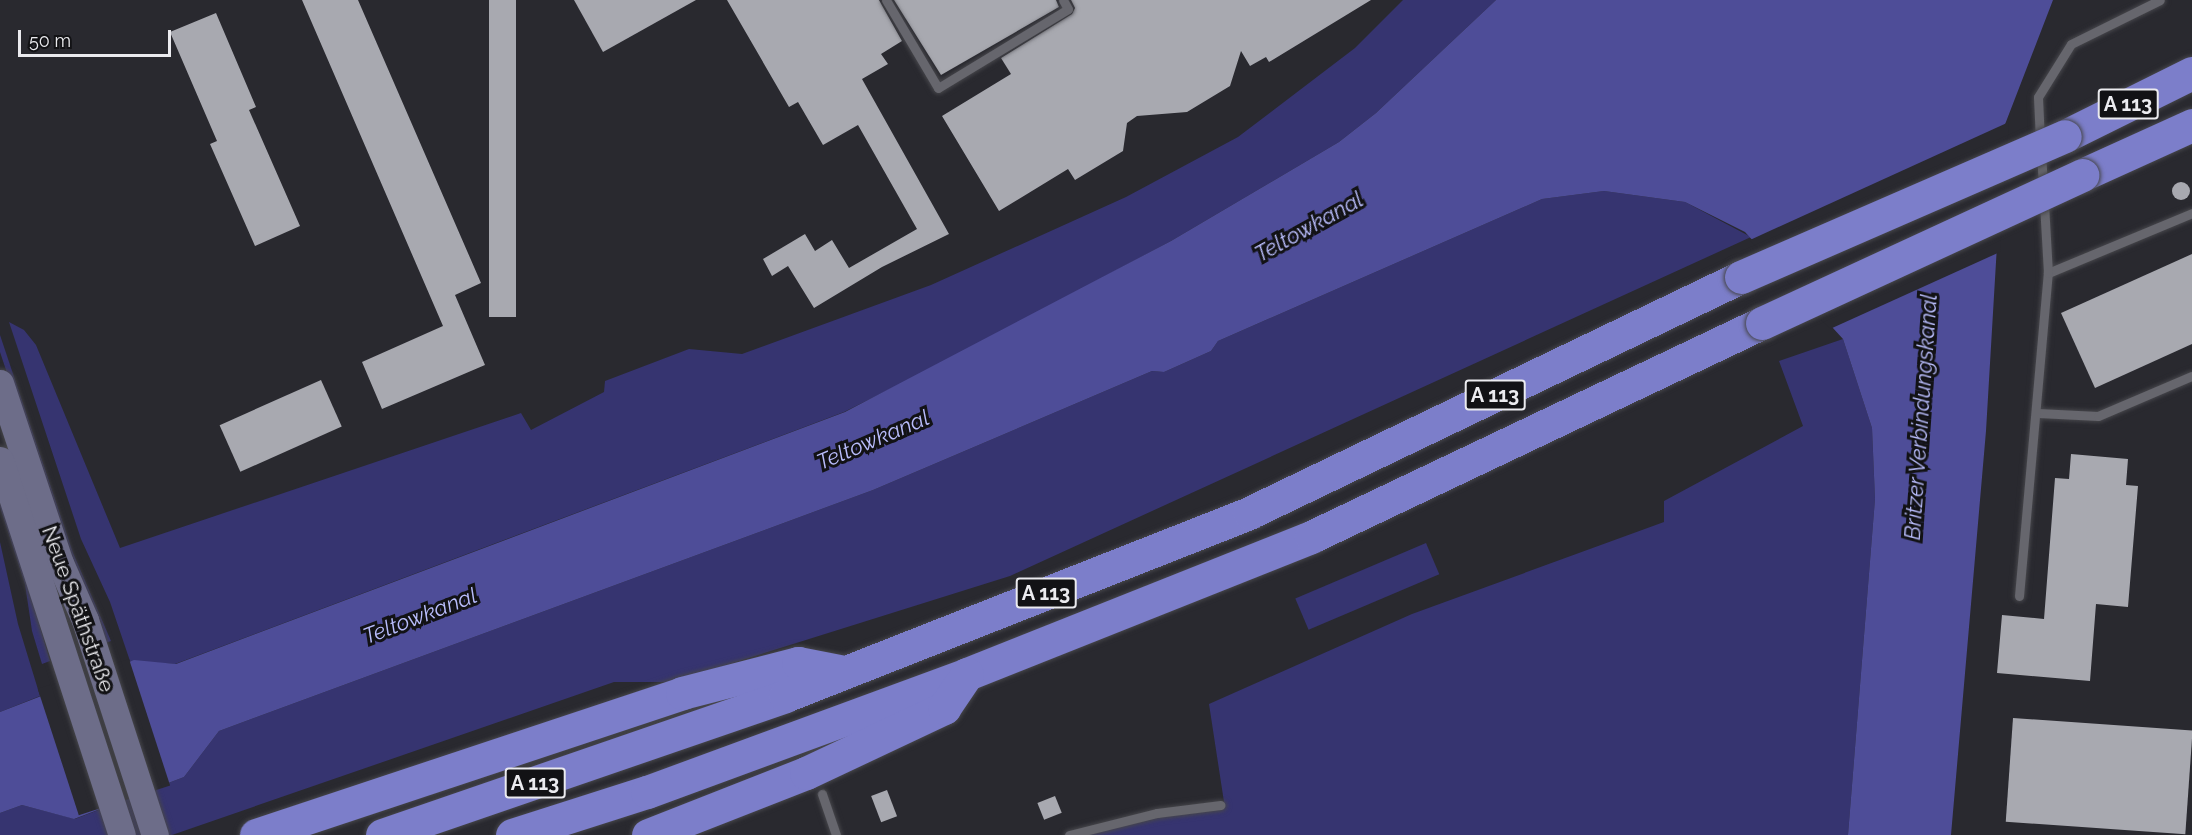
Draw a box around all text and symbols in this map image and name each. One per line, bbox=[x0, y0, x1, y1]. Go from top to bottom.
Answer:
scale bar bbox=[21, 18, 174, 56]
text: 50 m bbox=[29, 30, 71, 51]
road number: A 113 bbox=[2096, 87, 2160, 121]
water label: Teltowkanal bbox=[1250, 186, 1368, 268]
water label: Britzer Verbindungskanal bbox=[1899, 292, 1943, 542]
road number: A 113 bbox=[1464, 378, 1526, 412]
water label: Teltowkanal bbox=[813, 404, 933, 476]
street label: Neue Späthstraße bbox=[36, 523, 120, 695]
road number: A 113 bbox=[1014, 576, 1078, 610]
water label: Teltowkanal bbox=[359, 582, 481, 650]
road number: A 113 bbox=[504, 766, 566, 800]

